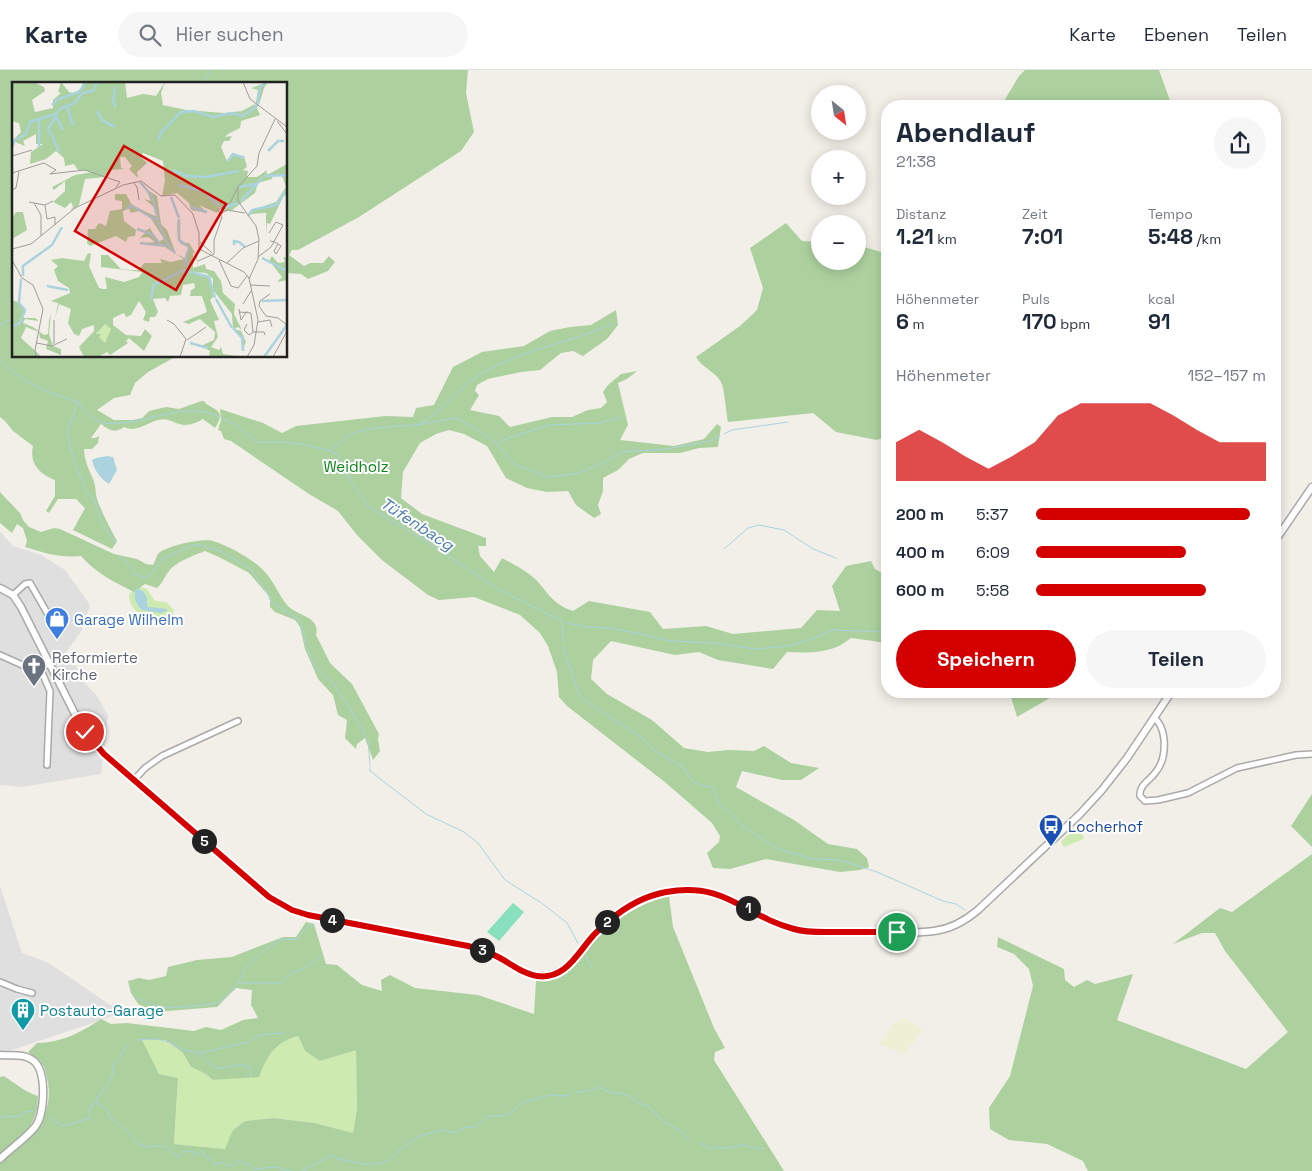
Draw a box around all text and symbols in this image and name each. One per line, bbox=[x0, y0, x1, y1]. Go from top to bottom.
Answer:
search box bbox=[118, 12, 468, 57]
text: Karte bbox=[25, 19, 88, 50]
icon: search bbox=[136, 21, 164, 49]
text: Hier suchen bbox=[176, 22, 284, 47]
text: Karte bbox=[1069, 23, 1116, 46]
text: Ebenen bbox=[1144, 23, 1209, 46]
text: Teilen bbox=[1237, 23, 1287, 46]
inset map bbox=[12, 82, 288, 358]
north arrow bbox=[811, 85, 866, 140]
map controls bbox=[811, 85, 866, 270]
text: Abendlauf bbox=[896, 114, 1036, 150]
button: share bbox=[1214, 117, 1266, 169]
button: + bbox=[811, 150, 866, 205]
text: 21:38 bbox=[896, 151, 936, 172]
text: Distanz bbox=[896, 205, 946, 223]
text: Zeit bbox=[1022, 205, 1048, 223]
text: Tempo bbox=[1148, 205, 1193, 223]
button: − bbox=[811, 215, 866, 270]
text: 1.21 bbox=[896, 223, 934, 250]
text: 7:01 bbox=[1022, 223, 1063, 250]
text: 5:48 bbox=[1148, 223, 1193, 250]
text: km bbox=[934, 230, 957, 248]
text: /km bbox=[1193, 230, 1221, 248]
text: Höhenmeter bbox=[896, 290, 979, 308]
text: Puls bbox=[1022, 290, 1050, 308]
text: kcal bbox=[1148, 290, 1175, 308]
text: 6 bbox=[896, 308, 909, 335]
text: 170 bbox=[1022, 308, 1057, 335]
text: 91 bbox=[1148, 308, 1170, 335]
text: m bbox=[909, 315, 925, 333]
text: bpm bbox=[1057, 315, 1090, 333]
text: Höhenmeter bbox=[896, 365, 991, 386]
text: 152–157 m bbox=[1188, 365, 1266, 386]
park label: Weidholz bbox=[323, 457, 389, 476]
water label: Tüfenbacg bbox=[376, 493, 458, 556]
text: 200 m bbox=[896, 504, 944, 525]
text: 5:37 bbox=[976, 504, 1008, 525]
text: 400 m bbox=[896, 542, 945, 563]
text: 6:09 bbox=[976, 542, 1010, 563]
text: 600 m bbox=[896, 580, 944, 601]
text: 5:58 bbox=[976, 580, 1009, 601]
shop icon: Garage Wilhelm bbox=[44, 606, 70, 640]
place label: Garage Wilhelm bbox=[74, 610, 184, 629]
button: Speichern bbox=[896, 630, 1076, 688]
button: Teilen bbox=[1086, 630, 1266, 688]
place label: Reformierte Kirche bbox=[52, 648, 138, 684]
church icon: Reformierte Kirche bbox=[21, 653, 47, 687]
pin bbox=[64, 711, 106, 753]
icon: check bbox=[71, 718, 99, 746]
bus stop icon: Locherhof bbox=[1038, 813, 1064, 847]
place label: Locherhof bbox=[1068, 817, 1143, 836]
pin: 5 bbox=[192, 828, 216, 854]
text: 5 bbox=[200, 832, 209, 850]
pin: 1 bbox=[736, 896, 760, 920]
text: 1 bbox=[745, 899, 752, 917]
pin: 4 bbox=[320, 908, 344, 932]
pin: 2 bbox=[594, 910, 620, 934]
text: 4 bbox=[328, 911, 337, 929]
pin bbox=[876, 911, 918, 953]
text: 2 bbox=[603, 913, 612, 931]
icon: arrive bbox=[883, 918, 911, 946]
pin: 3 bbox=[470, 938, 494, 962]
text: 3 bbox=[478, 941, 487, 959]
building icon: Postauto-Garage bbox=[10, 997, 36, 1031]
place label: Postauto-Garage bbox=[40, 1001, 164, 1020]

